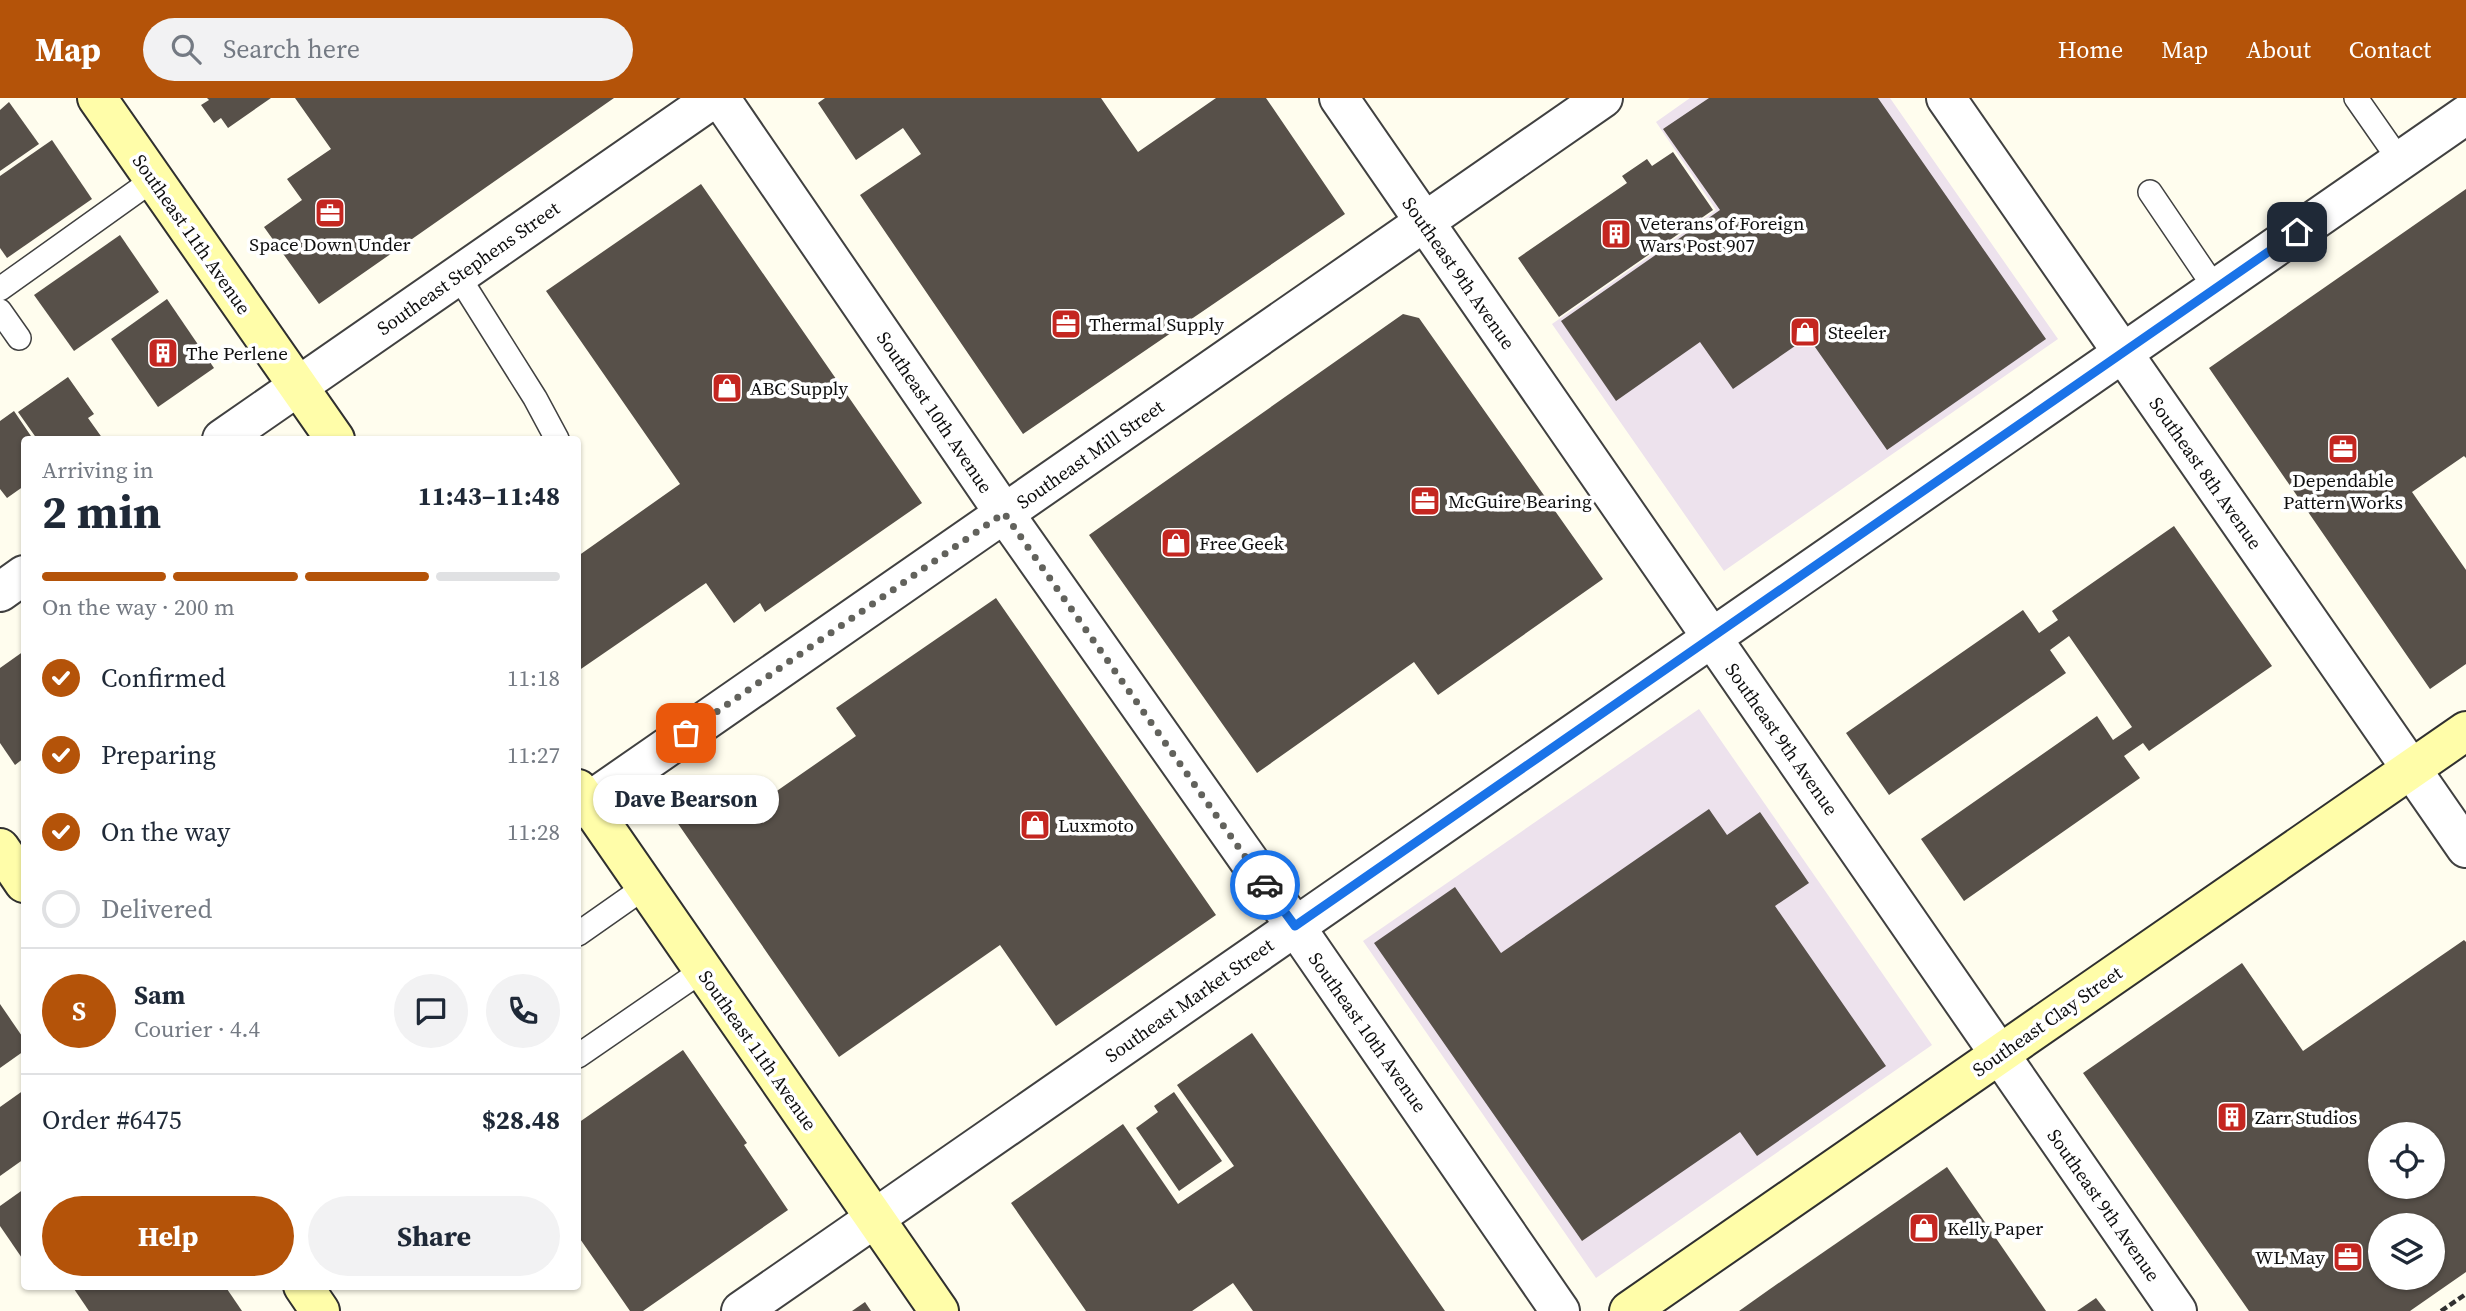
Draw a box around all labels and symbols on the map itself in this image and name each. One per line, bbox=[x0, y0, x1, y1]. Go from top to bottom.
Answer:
street label: Southeast 11th Avenue bbox=[127, 149, 257, 319]
street label: Southeast 9th Avenue bbox=[1397, 192, 1521, 354]
street label: Southeast Stephens Street bbox=[372, 195, 565, 341]
office icon: Space Down Under bbox=[313, 196, 347, 230]
pin bbox=[2267, 202, 2327, 262]
place label: Veterans of Foreign Wars Post 907 bbox=[1639, 210, 1804, 258]
building icon: Veterans of Foreign Wars Post 907 bbox=[1599, 217, 1633, 251]
place label: Space Down Under bbox=[249, 231, 411, 257]
office icon: Thermal Supply bbox=[1049, 307, 1083, 341]
place label: Thermal Supply bbox=[1089, 311, 1224, 337]
shop icon: Steeler bbox=[1788, 315, 1822, 349]
place label: Steeler bbox=[1828, 319, 1886, 345]
street label: Southeast 10th Avenue bbox=[871, 326, 999, 498]
building icon: The Perlene bbox=[146, 336, 180, 370]
place label: The Perlene bbox=[186, 340, 288, 366]
shop icon: ABC Supply bbox=[710, 371, 744, 405]
place label: ABC Supply bbox=[750, 375, 848, 401]
street label: Southeast 8th Avenue bbox=[2144, 392, 2268, 554]
street label: Southeast Mill Street bbox=[1011, 393, 1170, 515]
office icon: Dependable Pattern Works bbox=[2326, 432, 2360, 466]
place label: Dependable Pattern Works bbox=[2283, 467, 2403, 515]
office icon: McGuire Bearing bbox=[1408, 484, 1442, 518]
place label: McGuire Bearing bbox=[1448, 488, 1592, 514]
shop icon: Free Geek bbox=[1159, 526, 1193, 560]
place label: Free Geek bbox=[1199, 530, 1284, 556]
street label: Southeast 9th Avenue bbox=[1720, 658, 1844, 820]
pin bbox=[656, 703, 716, 763]
callout: Dave Bearson bbox=[593, 775, 779, 824]
shop icon: Luxmoto bbox=[1018, 808, 1052, 842]
place label: Luxmoto bbox=[1058, 812, 1134, 838]
courier bbox=[1230, 850, 1300, 920]
street label: Southeast Market Street bbox=[1100, 931, 1279, 1068]
street label: Southeast 10th Avenue bbox=[1303, 947, 1433, 1117]
street label: Southeast Clay Street bbox=[1967, 959, 2128, 1082]
street label: Southeast 11th Avenue bbox=[693, 965, 823, 1135]
building icon: Zarr Studios bbox=[2215, 1100, 2249, 1134]
place label: Zarr Studios bbox=[2255, 1104, 2357, 1130]
street label: Southeast 9th Avenue bbox=[2042, 1124, 2166, 1286]
shop icon: Kelly Paper bbox=[1907, 1211, 1941, 1245]
place label: Kelly Paper bbox=[1947, 1215, 2043, 1241]
office icon: WL May bbox=[2331, 1240, 2365, 1274]
place label: WL May bbox=[2255, 1244, 2325, 1270]

